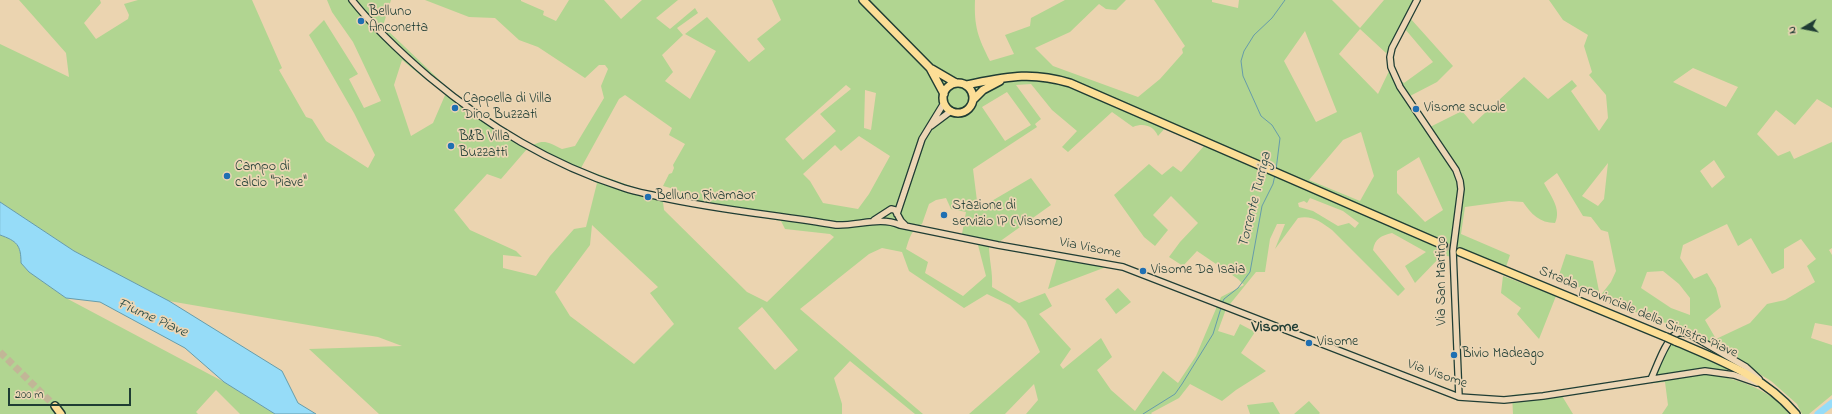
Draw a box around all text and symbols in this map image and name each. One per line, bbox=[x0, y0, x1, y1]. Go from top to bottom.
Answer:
place label: Belluno Anconetta bbox=[369, 5, 428, 38]
north arrow bbox=[1784, 8, 1824, 48]
marker: Belluno Anconetta bbox=[356, 16, 366, 26]
text: N bbox=[1784, 25, 1801, 35]
place label: Cappella di Villa Dino Buzzati bbox=[463, 92, 551, 124]
place label: Visome scuole bbox=[1424, 101, 1506, 117]
marker: Cappella di Villa Dino Buzzati bbox=[450, 103, 460, 113]
marker: Visome scuole bbox=[1411, 104, 1421, 114]
place label: B&B Villa Buzzatti bbox=[459, 130, 510, 162]
marker: B&B Villa Buzzatti bbox=[446, 141, 456, 151]
water label: Torrente Turriga bbox=[1235, 150, 1277, 250]
place label: Campo di calcio "Piave" bbox=[235, 160, 307, 192]
marker: Campo di calcio "Piave" bbox=[222, 171, 232, 181]
place label: Belluno Rivamaor bbox=[656, 189, 755, 205]
marker: Belluno Rivamaor bbox=[643, 192, 653, 202]
place label: Stazione di servizio IP (Visome) bbox=[952, 199, 1062, 232]
marker: Stazione di servizio IP (Visome) bbox=[939, 210, 949, 220]
street label: Via Visome bbox=[1058, 235, 1122, 263]
street label: Via San Martino bbox=[1435, 236, 1451, 326]
place label: Visome Da Isaia bbox=[1151, 263, 1245, 279]
street label: Strada provinciale della Sinistra Piave bbox=[1536, 263, 1740, 363]
marker: Visome Da Isaia bbox=[1138, 266, 1148, 276]
water label: Fiume Piave bbox=[114, 296, 190, 342]
district label: Visome bbox=[1251, 318, 1299, 338]
place label: Visome bbox=[1317, 335, 1358, 351]
marker: Visome bbox=[1304, 338, 1314, 348]
place label: Bivio Madeago bbox=[1462, 347, 1544, 363]
marker: Bivio Madeago bbox=[1449, 350, 1459, 360]
street label: Via Visome bbox=[1405, 357, 1469, 393]
scale bar bbox=[10, 380, 133, 406]
text: 200 m bbox=[15, 386, 44, 404]

